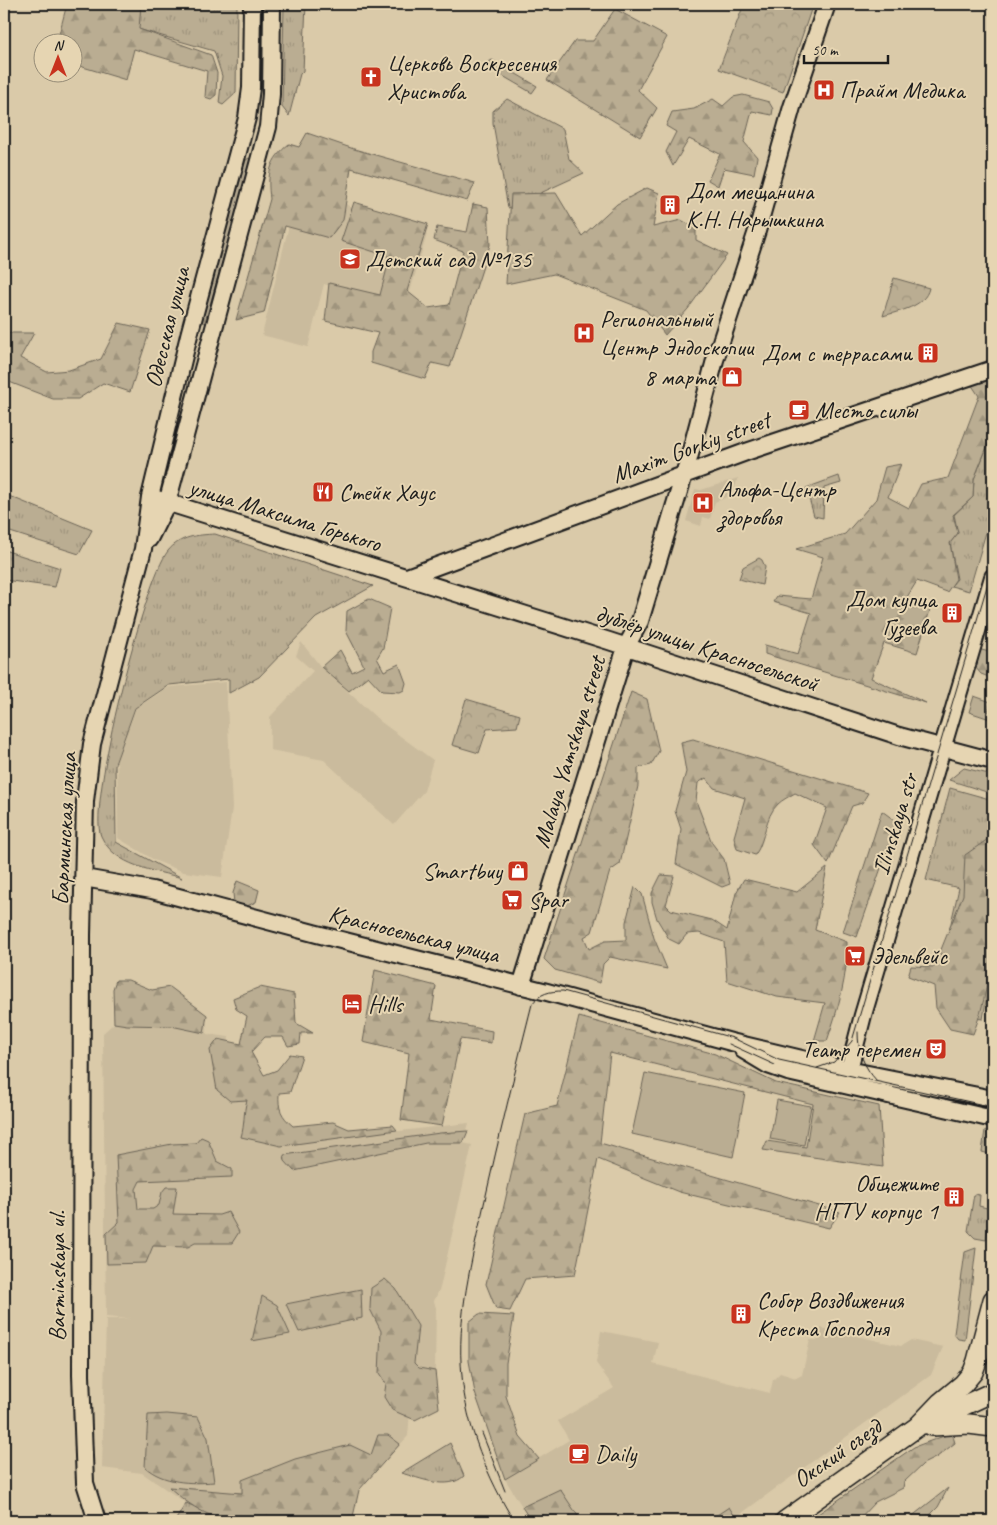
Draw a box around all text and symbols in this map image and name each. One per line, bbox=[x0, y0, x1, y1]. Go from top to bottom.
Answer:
north arrow bbox=[32, 32, 82, 82]
scale bar bbox=[804, 32, 888, 64]
text: N bbox=[54, 37, 65, 54]
text: 50 m bbox=[812, 41, 839, 60]
place label: Церковь Воскресения Христова bbox=[387, 48, 558, 106]
church icon: Церковь Воскресения Христова bbox=[359, 65, 383, 89]
place label: Прайм Медика bbox=[840, 75, 967, 105]
hospital icon: Прайм Медика bbox=[812, 78, 836, 102]
place label: Дом мещанина К.Н. Нарышкина bbox=[686, 176, 824, 234]
building icon: Дом мещанина К.Н. Нарышкина bbox=[658, 193, 682, 217]
place label: Детский сад №135 bbox=[366, 244, 533, 274]
school or university icon: Детский сад №135 bbox=[338, 247, 362, 271]
street label: Одесская улица bbox=[138, 261, 197, 390]
place label: Региональный Центр Эндоскопии bbox=[600, 304, 756, 362]
hospital icon: Региональный Центр Эндоскопии bbox=[572, 321, 596, 345]
place label: Дом с террасами bbox=[762, 338, 913, 368]
building icon: Дом с террасами bbox=[916, 341, 940, 365]
place label: 8 марта bbox=[644, 362, 717, 392]
shop icon: 8 марта bbox=[720, 365, 744, 389]
place label: Место силы bbox=[815, 395, 919, 425]
cafe icon: Место силы bbox=[787, 398, 811, 422]
street label: Maxim Gorkiy street bbox=[608, 403, 777, 489]
street label: улица Максима Горького bbox=[184, 471, 386, 559]
place label: Альфа-Центр здоровья bbox=[716, 474, 837, 533]
place label: Стейк Хаус bbox=[339, 477, 437, 507]
restaurant icon: Стейк Хаус bbox=[311, 480, 335, 504]
hospital icon: Альфа-Центр здоровья bbox=[691, 491, 715, 515]
place label: Дом купца Гузеева bbox=[846, 584, 938, 643]
street label: дублёр улицы Красносельской bbox=[592, 598, 824, 699]
building icon: Дом купца Гузеева bbox=[940, 601, 964, 625]
street label: Malaya Yamskaya street bbox=[526, 651, 613, 851]
street label: Барминская улица bbox=[45, 750, 83, 906]
street label: Ilinskaya str bbox=[865, 767, 925, 878]
place label: Smartbuy bbox=[422, 856, 504, 886]
shop icon: Smartbuy bbox=[506, 859, 530, 883]
place label: Spar bbox=[528, 885, 570, 915]
supermarket icon: Spar bbox=[500, 888, 524, 912]
street label: Красносельская улица bbox=[326, 898, 504, 970]
place label: Эдельвейс bbox=[871, 941, 948, 971]
supermarket icon: Эдельвейс bbox=[843, 944, 867, 968]
place label: Hills bbox=[368, 989, 404, 1019]
hotel icon: Hills bbox=[340, 992, 364, 1016]
place label: Театр перемен bbox=[802, 1034, 922, 1064]
theatre icon: Театр перемен bbox=[924, 1037, 948, 1061]
place label: Общежите НГТУ корпус 1 bbox=[814, 1168, 940, 1226]
building icon: Общежите НГТУ корпус 1 bbox=[942, 1185, 966, 1209]
street label: Barminskaya ul. bbox=[42, 1210, 72, 1341]
place label: Собор Воздвижения Креста Господня bbox=[757, 1285, 905, 1343]
building icon: Собор Воздвижения Креста Господня bbox=[729, 1302, 753, 1326]
street label: Окский съезд bbox=[787, 1410, 889, 1495]
place label: Daily bbox=[595, 1439, 638, 1469]
cafe icon: Daily bbox=[567, 1442, 591, 1466]

